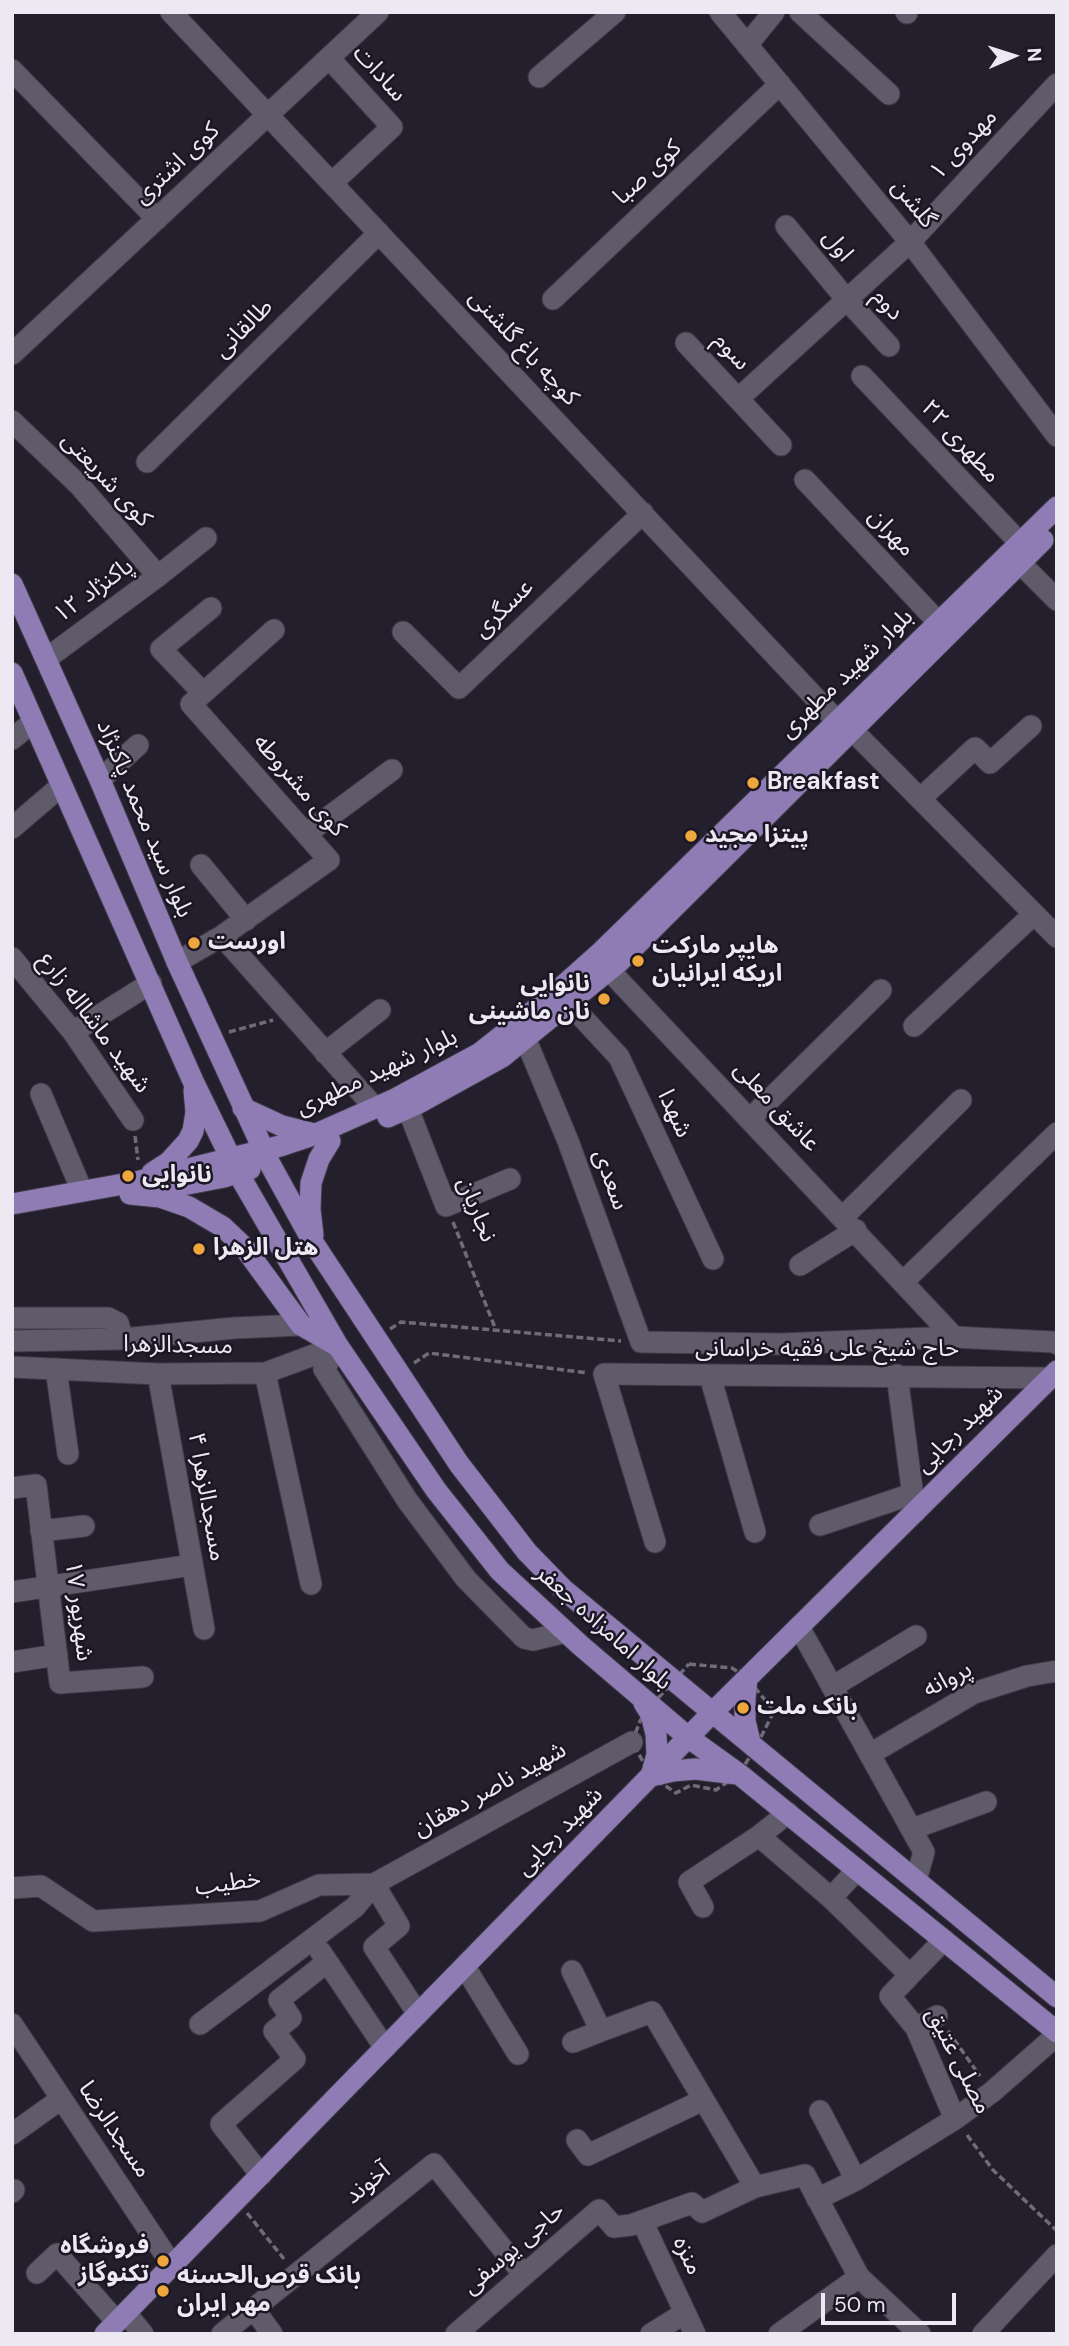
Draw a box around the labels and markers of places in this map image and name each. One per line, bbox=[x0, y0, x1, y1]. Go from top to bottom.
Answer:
place label: Breakfast bbox=[767, 769, 880, 797]
marker: Breakfast bbox=[745, 775, 761, 791]
place label: پیتزا مجید bbox=[705, 822, 809, 850]
marker: پیتزا مجید bbox=[683, 828, 699, 844]
place label: اورست bbox=[208, 929, 286, 957]
place label: هایپر مارکت اریکه ایرانیان bbox=[652, 933, 782, 989]
marker: اورست bbox=[186, 935, 202, 951]
marker: هایپر مارکت اریکه ایرانیان bbox=[630, 953, 646, 969]
place label: نانوایی نان ماشینی bbox=[469, 971, 590, 1027]
marker: نانوایی نان ماشینی bbox=[596, 991, 612, 1007]
place label: نانوایی bbox=[142, 1162, 212, 1190]
marker: نانوایی bbox=[120, 1168, 136, 1184]
place label: هتل الزهرا bbox=[213, 1235, 318, 1263]
marker: هتل الزهرا bbox=[191, 1241, 207, 1257]
place label: بانک ملت bbox=[757, 1694, 858, 1722]
marker: بانک ملت bbox=[735, 1700, 751, 1716]
place label: فروشگاه تکنوگاز bbox=[60, 2233, 149, 2289]
marker: فروشگاه تکنوگاز bbox=[155, 2253, 171, 2269]
place label: بانک قرص‌الحسنه مهر ایران bbox=[177, 2263, 361, 2319]
marker: بانک قرص‌الحسنه مهر ایران bbox=[155, 2283, 171, 2299]

